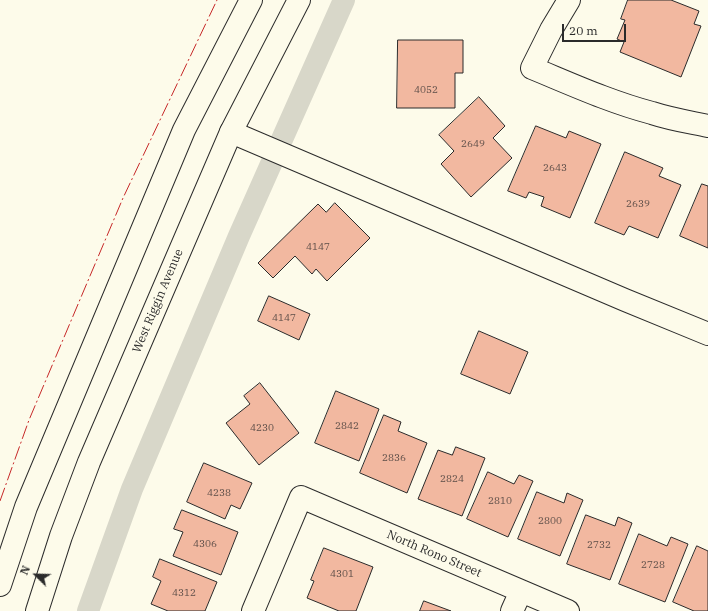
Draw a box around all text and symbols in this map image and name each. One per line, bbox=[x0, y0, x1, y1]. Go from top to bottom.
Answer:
scale bar bbox=[564, 16, 628, 42]
text: 20 m bbox=[569, 23, 598, 38]
house number: 4052 bbox=[414, 84, 438, 96]
house number: 2649 bbox=[461, 138, 485, 150]
house number: 2643 bbox=[543, 162, 567, 174]
house number: 2639 bbox=[626, 198, 650, 210]
house number: 4147 bbox=[306, 241, 330, 253]
street label: West Riggin Avenue bbox=[130, 247, 186, 355]
house number: 4147 bbox=[272, 312, 296, 324]
house number: 2842 bbox=[335, 420, 359, 432]
house number: 4230 bbox=[250, 422, 274, 434]
house number: 2836 bbox=[382, 452, 406, 464]
house number: 2824 bbox=[440, 473, 464, 485]
house number: 4238 bbox=[207, 487, 231, 499]
house number: 2810 bbox=[488, 495, 512, 507]
house number: 2800 bbox=[538, 515, 562, 527]
street label: North Rono Street bbox=[384, 528, 484, 580]
house number: 4306 bbox=[193, 538, 217, 550]
house number: 2732 bbox=[587, 539, 611, 551]
north arrow bbox=[16, 555, 56, 595]
house number: 2728 bbox=[641, 559, 665, 571]
text: N bbox=[17, 564, 33, 577]
house number: 4301 bbox=[330, 568, 354, 580]
house number: 4312 bbox=[172, 587, 196, 599]

